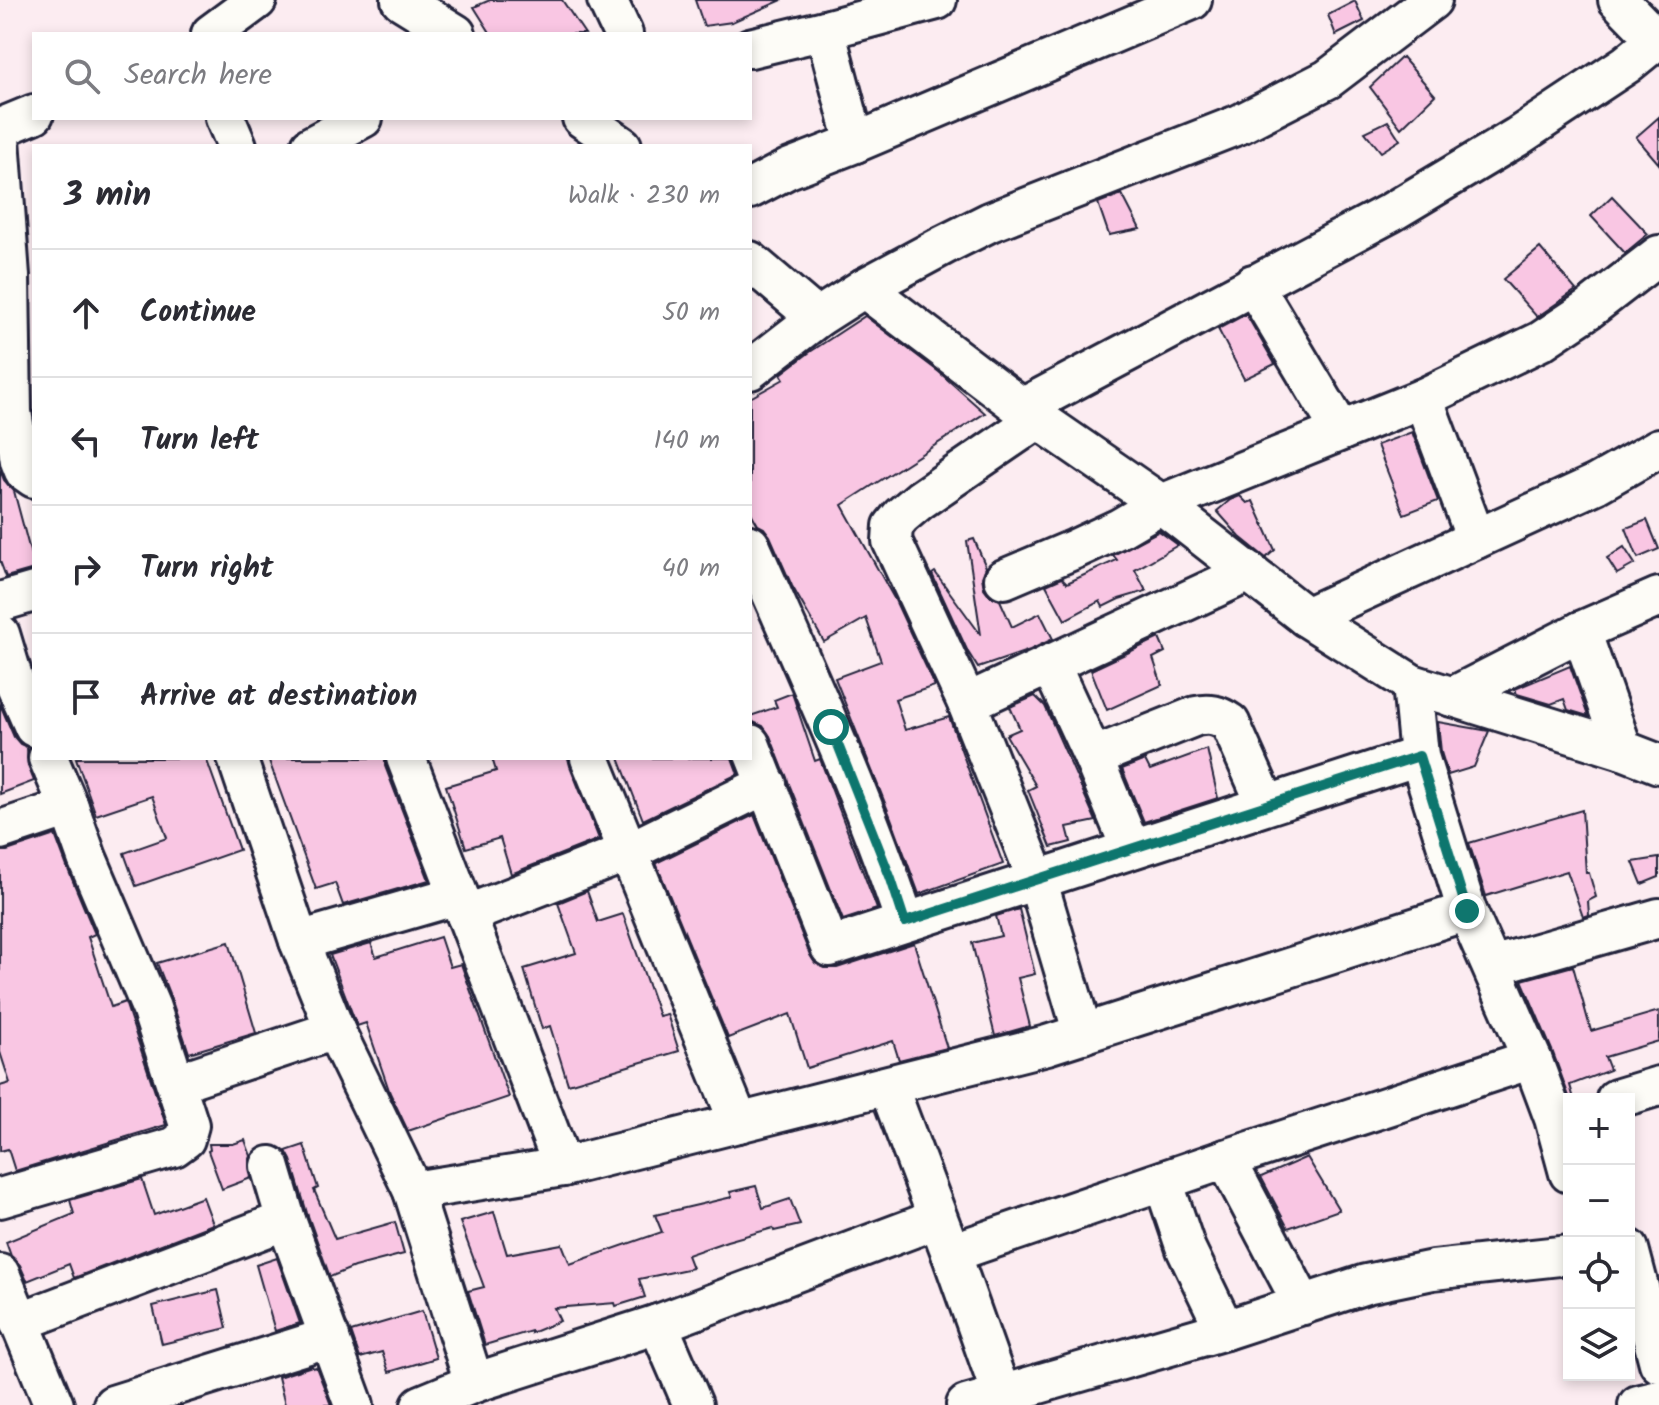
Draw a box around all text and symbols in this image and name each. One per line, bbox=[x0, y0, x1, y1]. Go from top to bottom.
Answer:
search box bbox=[32, 32, 752, 120]
text: Search here bbox=[124, 52, 272, 100]
icon: search bbox=[60, 54, 104, 98]
text: 3 min bbox=[64, 169, 151, 223]
text: Walk · 230 m bbox=[568, 175, 720, 217]
text: Continue bbox=[140, 289, 256, 337]
icon: ahead bbox=[64, 291, 108, 335]
text: 50 m bbox=[662, 292, 720, 334]
text: Turn left bbox=[140, 417, 259, 465]
icon: left bbox=[64, 419, 108, 463]
text: 140 m bbox=[653, 420, 720, 462]
text: Turn right bbox=[140, 545, 273, 593]
icon: right bbox=[64, 547, 108, 591]
text: 40 m bbox=[662, 548, 720, 590]
text: Arrive at destination bbox=[140, 673, 417, 721]
icon: arrive bbox=[64, 675, 108, 719]
route start bbox=[813, 709, 849, 745]
route end bbox=[1449, 893, 1485, 929]
map controls bbox=[1563, 1093, 1635, 1381]
button: + bbox=[1563, 1093, 1635, 1165]
button: − bbox=[1563, 1165, 1635, 1237]
button: locate bbox=[1563, 1237, 1635, 1309]
button: layers bbox=[1563, 1309, 1635, 1381]

